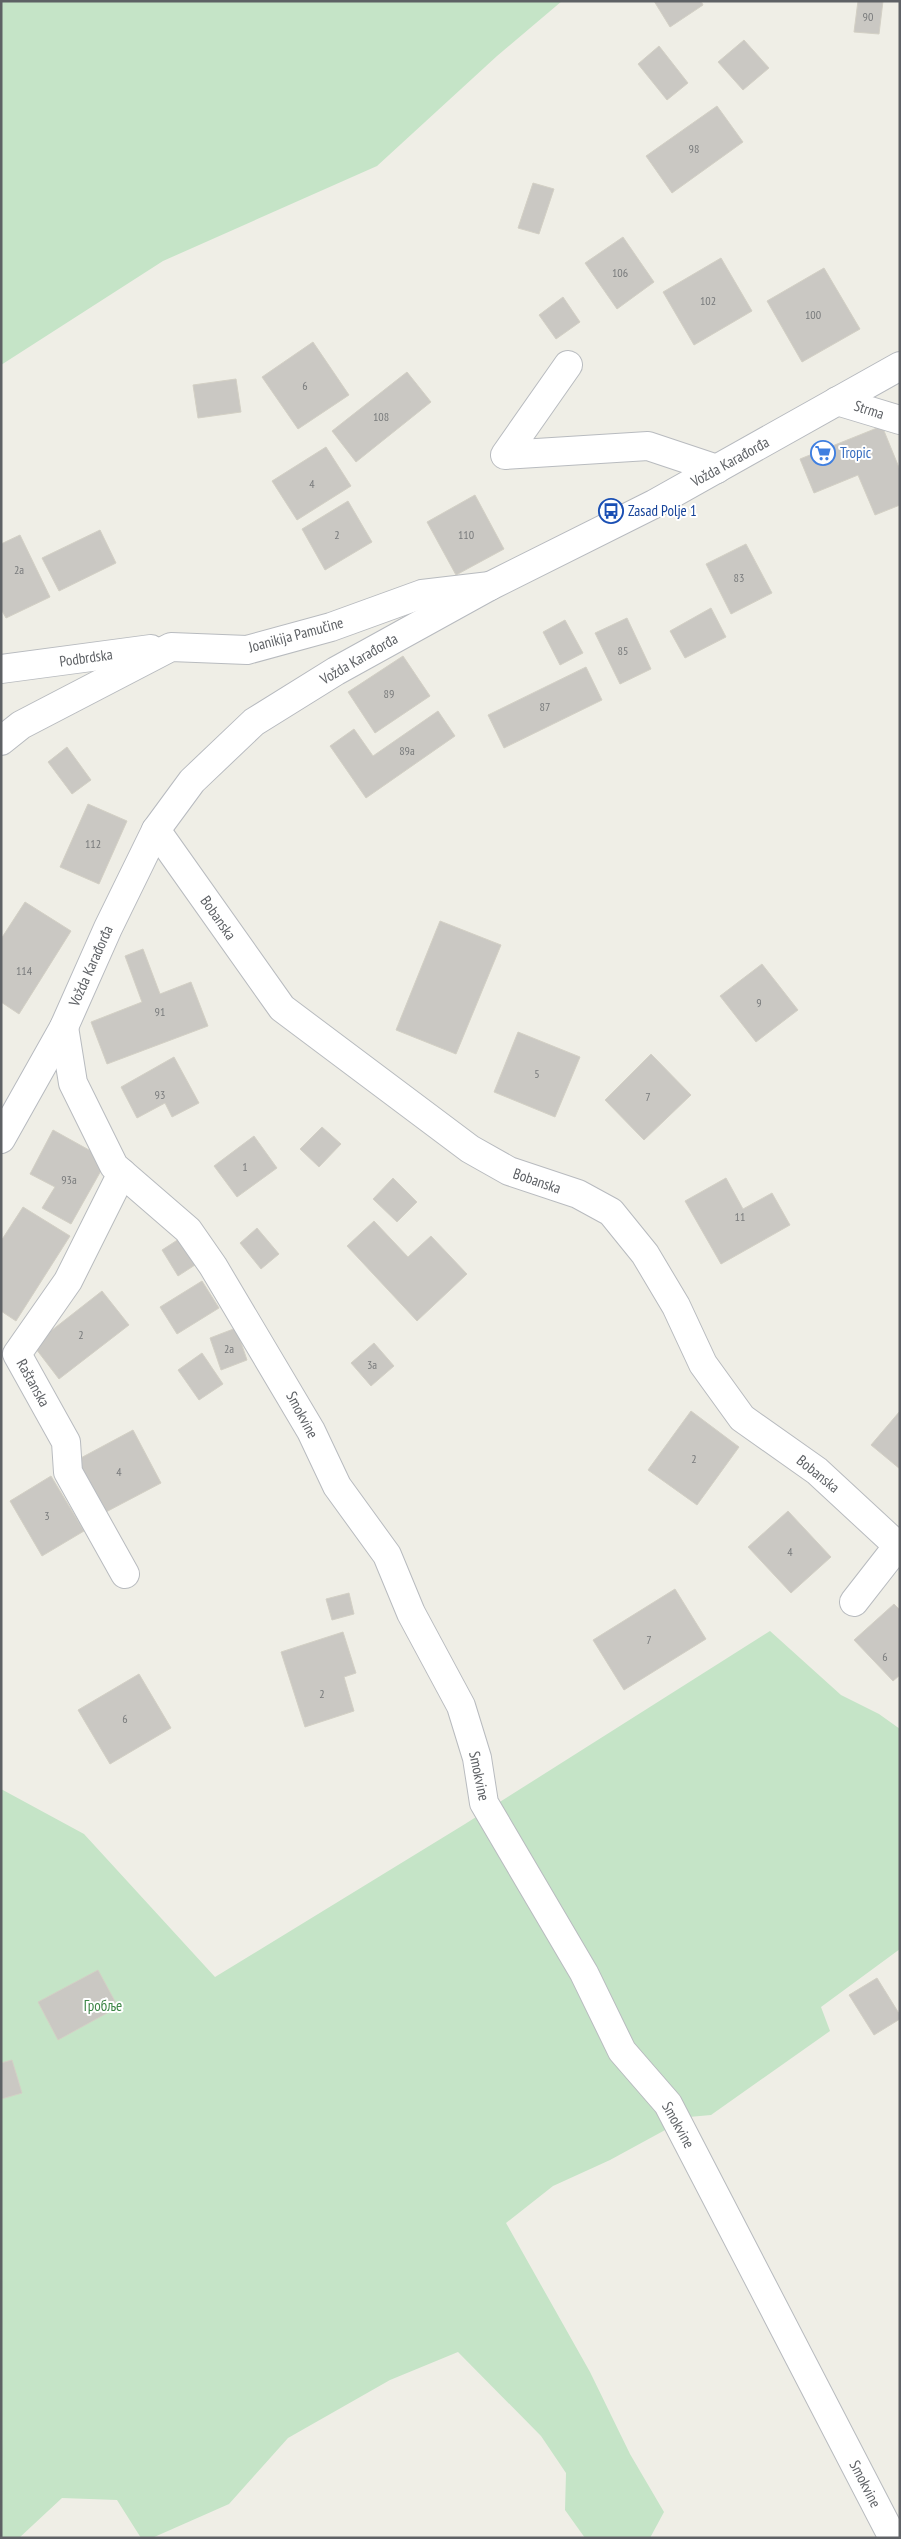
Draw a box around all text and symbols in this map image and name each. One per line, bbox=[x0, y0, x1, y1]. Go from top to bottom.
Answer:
house number: 90 bbox=[863, 9, 873, 24]
house number: 98 bbox=[689, 141, 699, 156]
house number: 106 bbox=[612, 265, 628, 280]
house number: 102 bbox=[700, 293, 716, 308]
house number: 100 bbox=[805, 307, 821, 322]
house number: 6 bbox=[302, 378, 308, 393]
street label: Strma bbox=[852, 396, 887, 423]
house number: 108 bbox=[373, 409, 389, 424]
street label: Vožda Karađorđa bbox=[686, 432, 772, 491]
supermarket icon: Tropic bbox=[810, 440, 836, 466]
place label: Tropic bbox=[840, 443, 872, 462]
house number: 4 bbox=[309, 476, 315, 491]
bus stop icon: Zasad Polje 1 bbox=[598, 498, 624, 524]
place label: Zasad Polje 1 bbox=[628, 501, 697, 520]
house number: 2 bbox=[334, 527, 340, 542]
house number: 110 bbox=[458, 527, 474, 542]
house number: 2a bbox=[14, 562, 24, 577]
house number: 83 bbox=[734, 570, 744, 585]
street label: Joanikija Pamučine bbox=[245, 613, 345, 657]
street label: Vožda Karađorđa bbox=[316, 629, 401, 689]
house number: 85 bbox=[618, 643, 628, 658]
street label: Podbrdska bbox=[58, 644, 114, 671]
house number: 89 bbox=[384, 686, 394, 701]
house number: 87 bbox=[540, 699, 550, 714]
house number: 89a bbox=[399, 743, 415, 758]
house number: 112 bbox=[85, 836, 101, 851]
street label: Bobanska bbox=[196, 892, 240, 943]
street label: Vožda Karađorđa bbox=[64, 922, 117, 1010]
house number: 114 bbox=[16, 963, 33, 978]
house number: 9 bbox=[756, 995, 762, 1010]
house number: 91 bbox=[155, 1004, 165, 1019]
house number: 5 bbox=[534, 1066, 540, 1081]
house number: 93 bbox=[155, 1087, 165, 1102]
house number: 7 bbox=[645, 1089, 651, 1104]
house number: 1 bbox=[242, 1159, 248, 1174]
street label: Bobanska bbox=[511, 1163, 564, 1198]
house number: 93a bbox=[61, 1172, 77, 1187]
house number: 11 bbox=[735, 1209, 745, 1224]
house number: 2 bbox=[78, 1327, 84, 1342]
house number: 2a bbox=[224, 1341, 234, 1356]
street label: Raštanska bbox=[13, 1355, 54, 1410]
house number: 3a bbox=[367, 1357, 377, 1372]
street label: Smokvine bbox=[282, 1388, 323, 1441]
house number: 2 bbox=[691, 1451, 697, 1466]
street label: Bobanska bbox=[793, 1451, 844, 1497]
house number: 4 bbox=[116, 1464, 122, 1479]
house number: 3 bbox=[44, 1508, 50, 1523]
house number: 4 bbox=[787, 1544, 793, 1559]
house number: 7 bbox=[646, 1632, 652, 1647]
house number: 6 bbox=[882, 1649, 888, 1664]
house number: 2 bbox=[319, 1686, 325, 1701]
house number: 6 bbox=[122, 1711, 128, 1726]
street label: Smokvine bbox=[465, 1749, 494, 1802]
park label: Гробље bbox=[84, 1996, 122, 2015]
street label: Smokvine bbox=[658, 2098, 699, 2151]
street label: Smokvine bbox=[846, 2457, 885, 2511]

